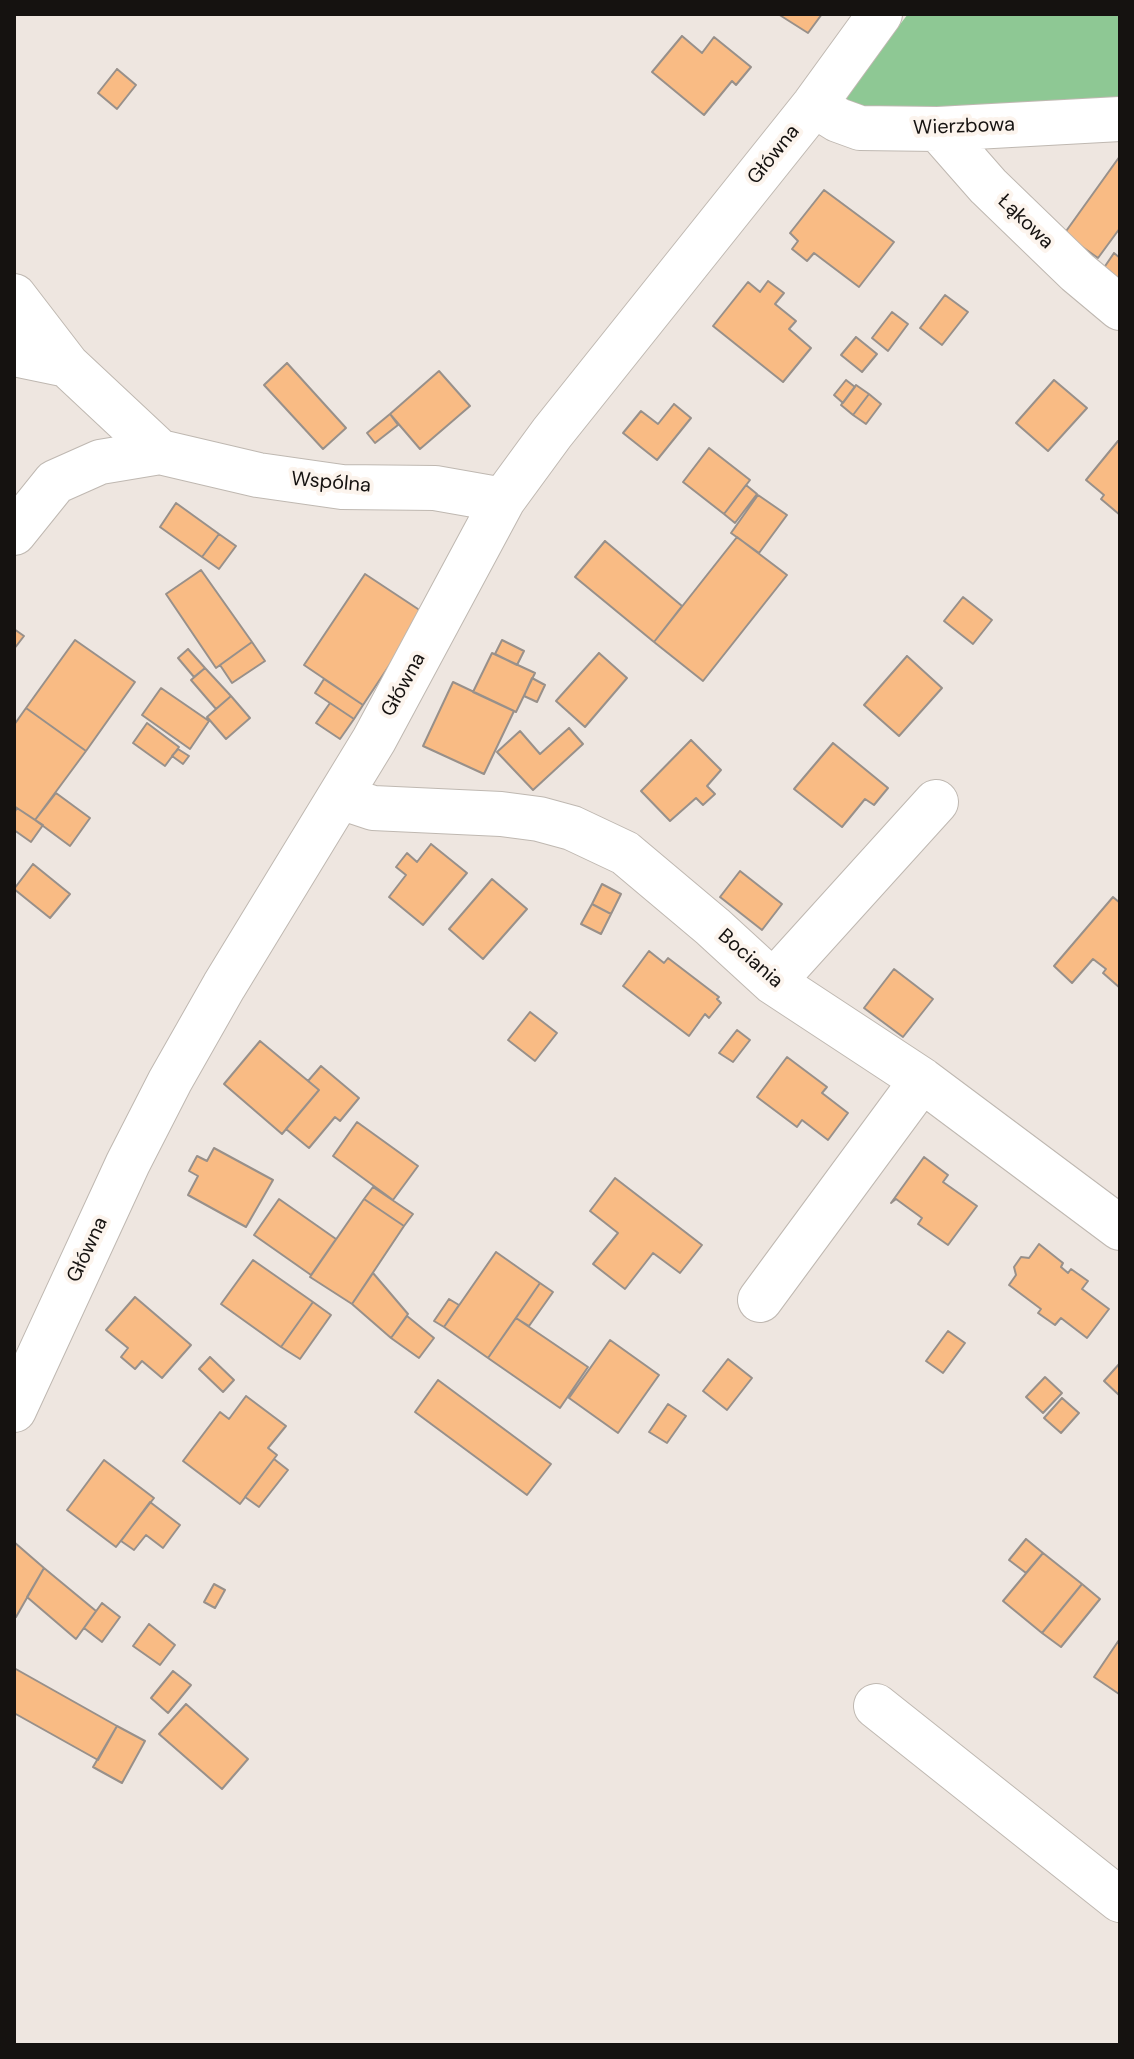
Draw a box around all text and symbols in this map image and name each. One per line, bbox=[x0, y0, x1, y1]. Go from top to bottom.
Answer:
street label: Wierzbowa bbox=[913, 113, 1015, 141]
street label: Główna bbox=[743, 121, 805, 189]
street label: Łąkowa bbox=[992, 190, 1058, 254]
street label: Wspólna bbox=[290, 468, 372, 498]
street label: Główna bbox=[377, 649, 431, 721]
street label: Bociania bbox=[713, 924, 787, 994]
street label: Główna bbox=[62, 1214, 114, 1286]

